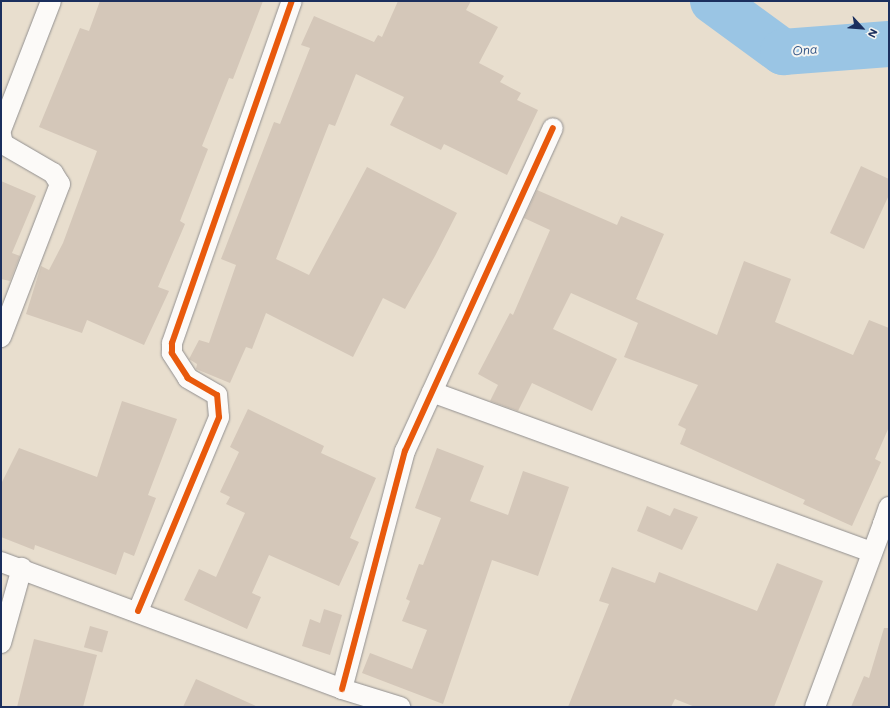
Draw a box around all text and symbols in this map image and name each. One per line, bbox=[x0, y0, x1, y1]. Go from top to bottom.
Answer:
north arrow bbox=[842, 8, 882, 48]
text: N bbox=[865, 26, 882, 41]
water label: Ona bbox=[792, 41, 818, 59]

